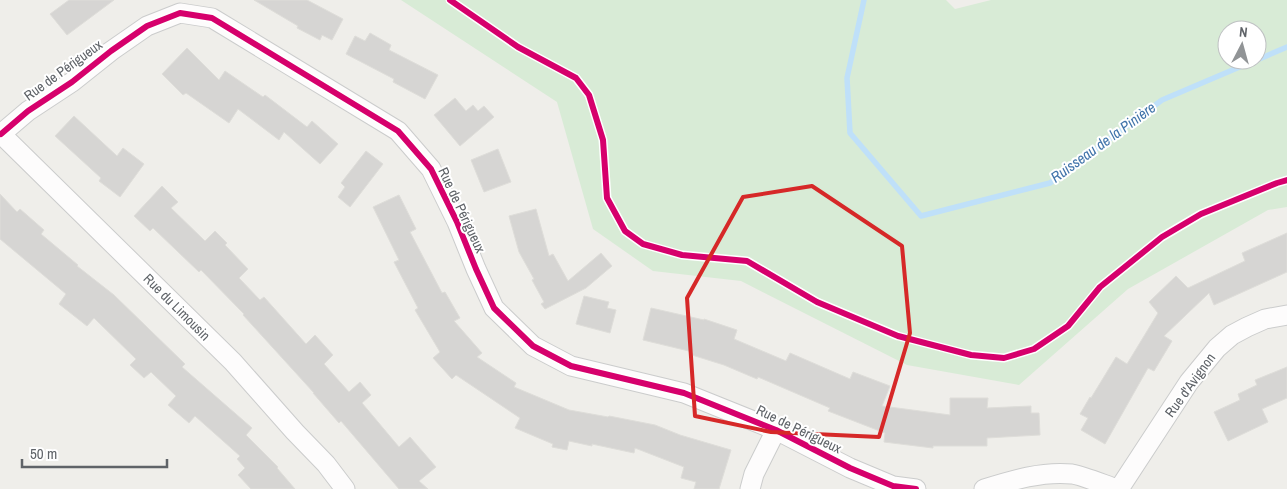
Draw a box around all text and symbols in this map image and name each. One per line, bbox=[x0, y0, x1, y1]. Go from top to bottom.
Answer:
north arrow bbox=[1217, 20, 1267, 70]
text: N bbox=[1238, 23, 1248, 41]
street label: Rue de Périgueux bbox=[20, 35, 106, 104]
water label: Ruisseau de la Pinière bbox=[1046, 97, 1160, 187]
street label: Rue de Périgueux bbox=[434, 164, 490, 256]
street label: Rue du Limousin bbox=[140, 270, 214, 344]
street label: Rue d'Avignon bbox=[1161, 349, 1219, 421]
street label: Rue de Périgueux bbox=[753, 401, 845, 457]
scale bar bbox=[22, 436, 168, 468]
text: 50 m bbox=[30, 443, 57, 464]

